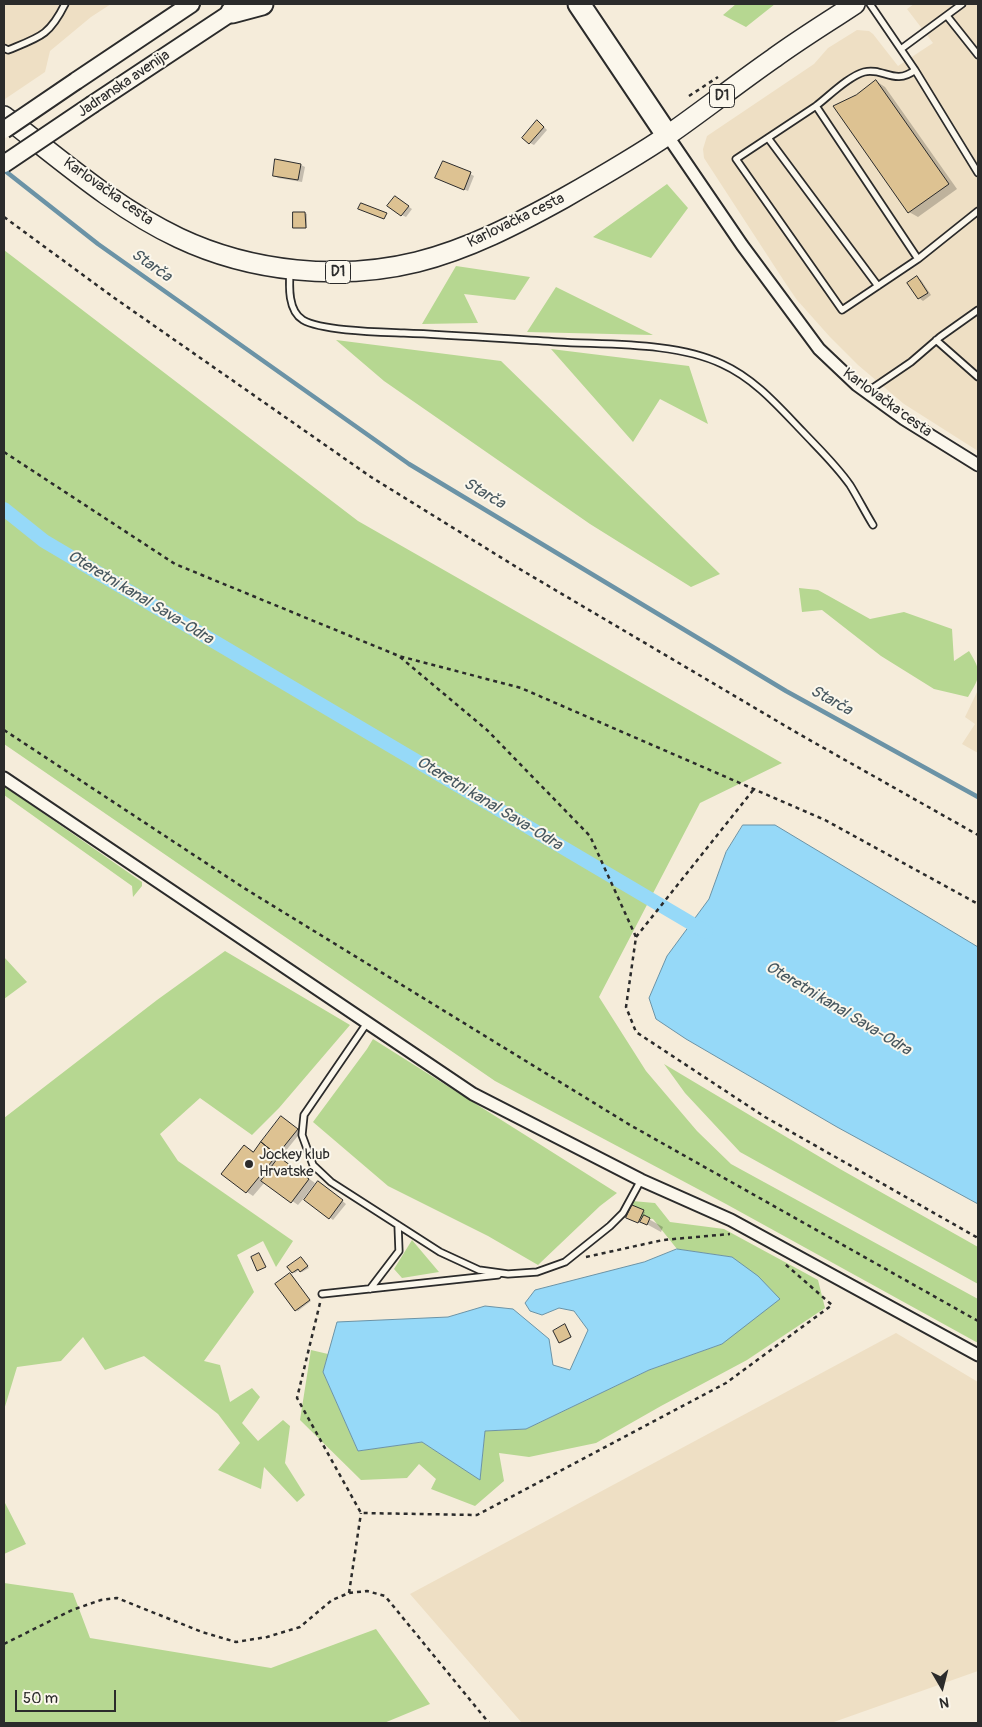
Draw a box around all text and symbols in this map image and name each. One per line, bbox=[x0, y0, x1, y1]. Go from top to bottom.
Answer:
street label: Jadranska avenija bbox=[74, 46, 174, 122]
road number: D1 bbox=[710, 84, 734, 108]
street label: Karlovačka cesta bbox=[60, 154, 156, 230]
street label: Karlovačka cesta bbox=[465, 190, 567, 252]
water label: Starča bbox=[127, 245, 175, 287]
road number: D1 bbox=[326, 260, 350, 284]
street label: Karlovačka cesta bbox=[839, 365, 935, 441]
water label: Starča bbox=[460, 474, 508, 514]
water label: Oteretni kanal Sava-Odra bbox=[64, 547, 216, 649]
water label: Starča bbox=[807, 682, 855, 720]
water label: Oteretni kanal Sava-Odra bbox=[413, 753, 565, 855]
water label: Oteretni kanal Sava-Odra bbox=[762, 958, 914, 1060]
place label: Jockey klub Hrvatske bbox=[259, 1146, 330, 1181]
marker: Jockey klub Hrvatske bbox=[243, 1158, 255, 1170]
north arrow bbox=[917, 1662, 967, 1712]
scale bar bbox=[18, 1680, 119, 1712]
text: 50 m bbox=[23, 1689, 58, 1708]
text: N bbox=[938, 1693, 950, 1711]

